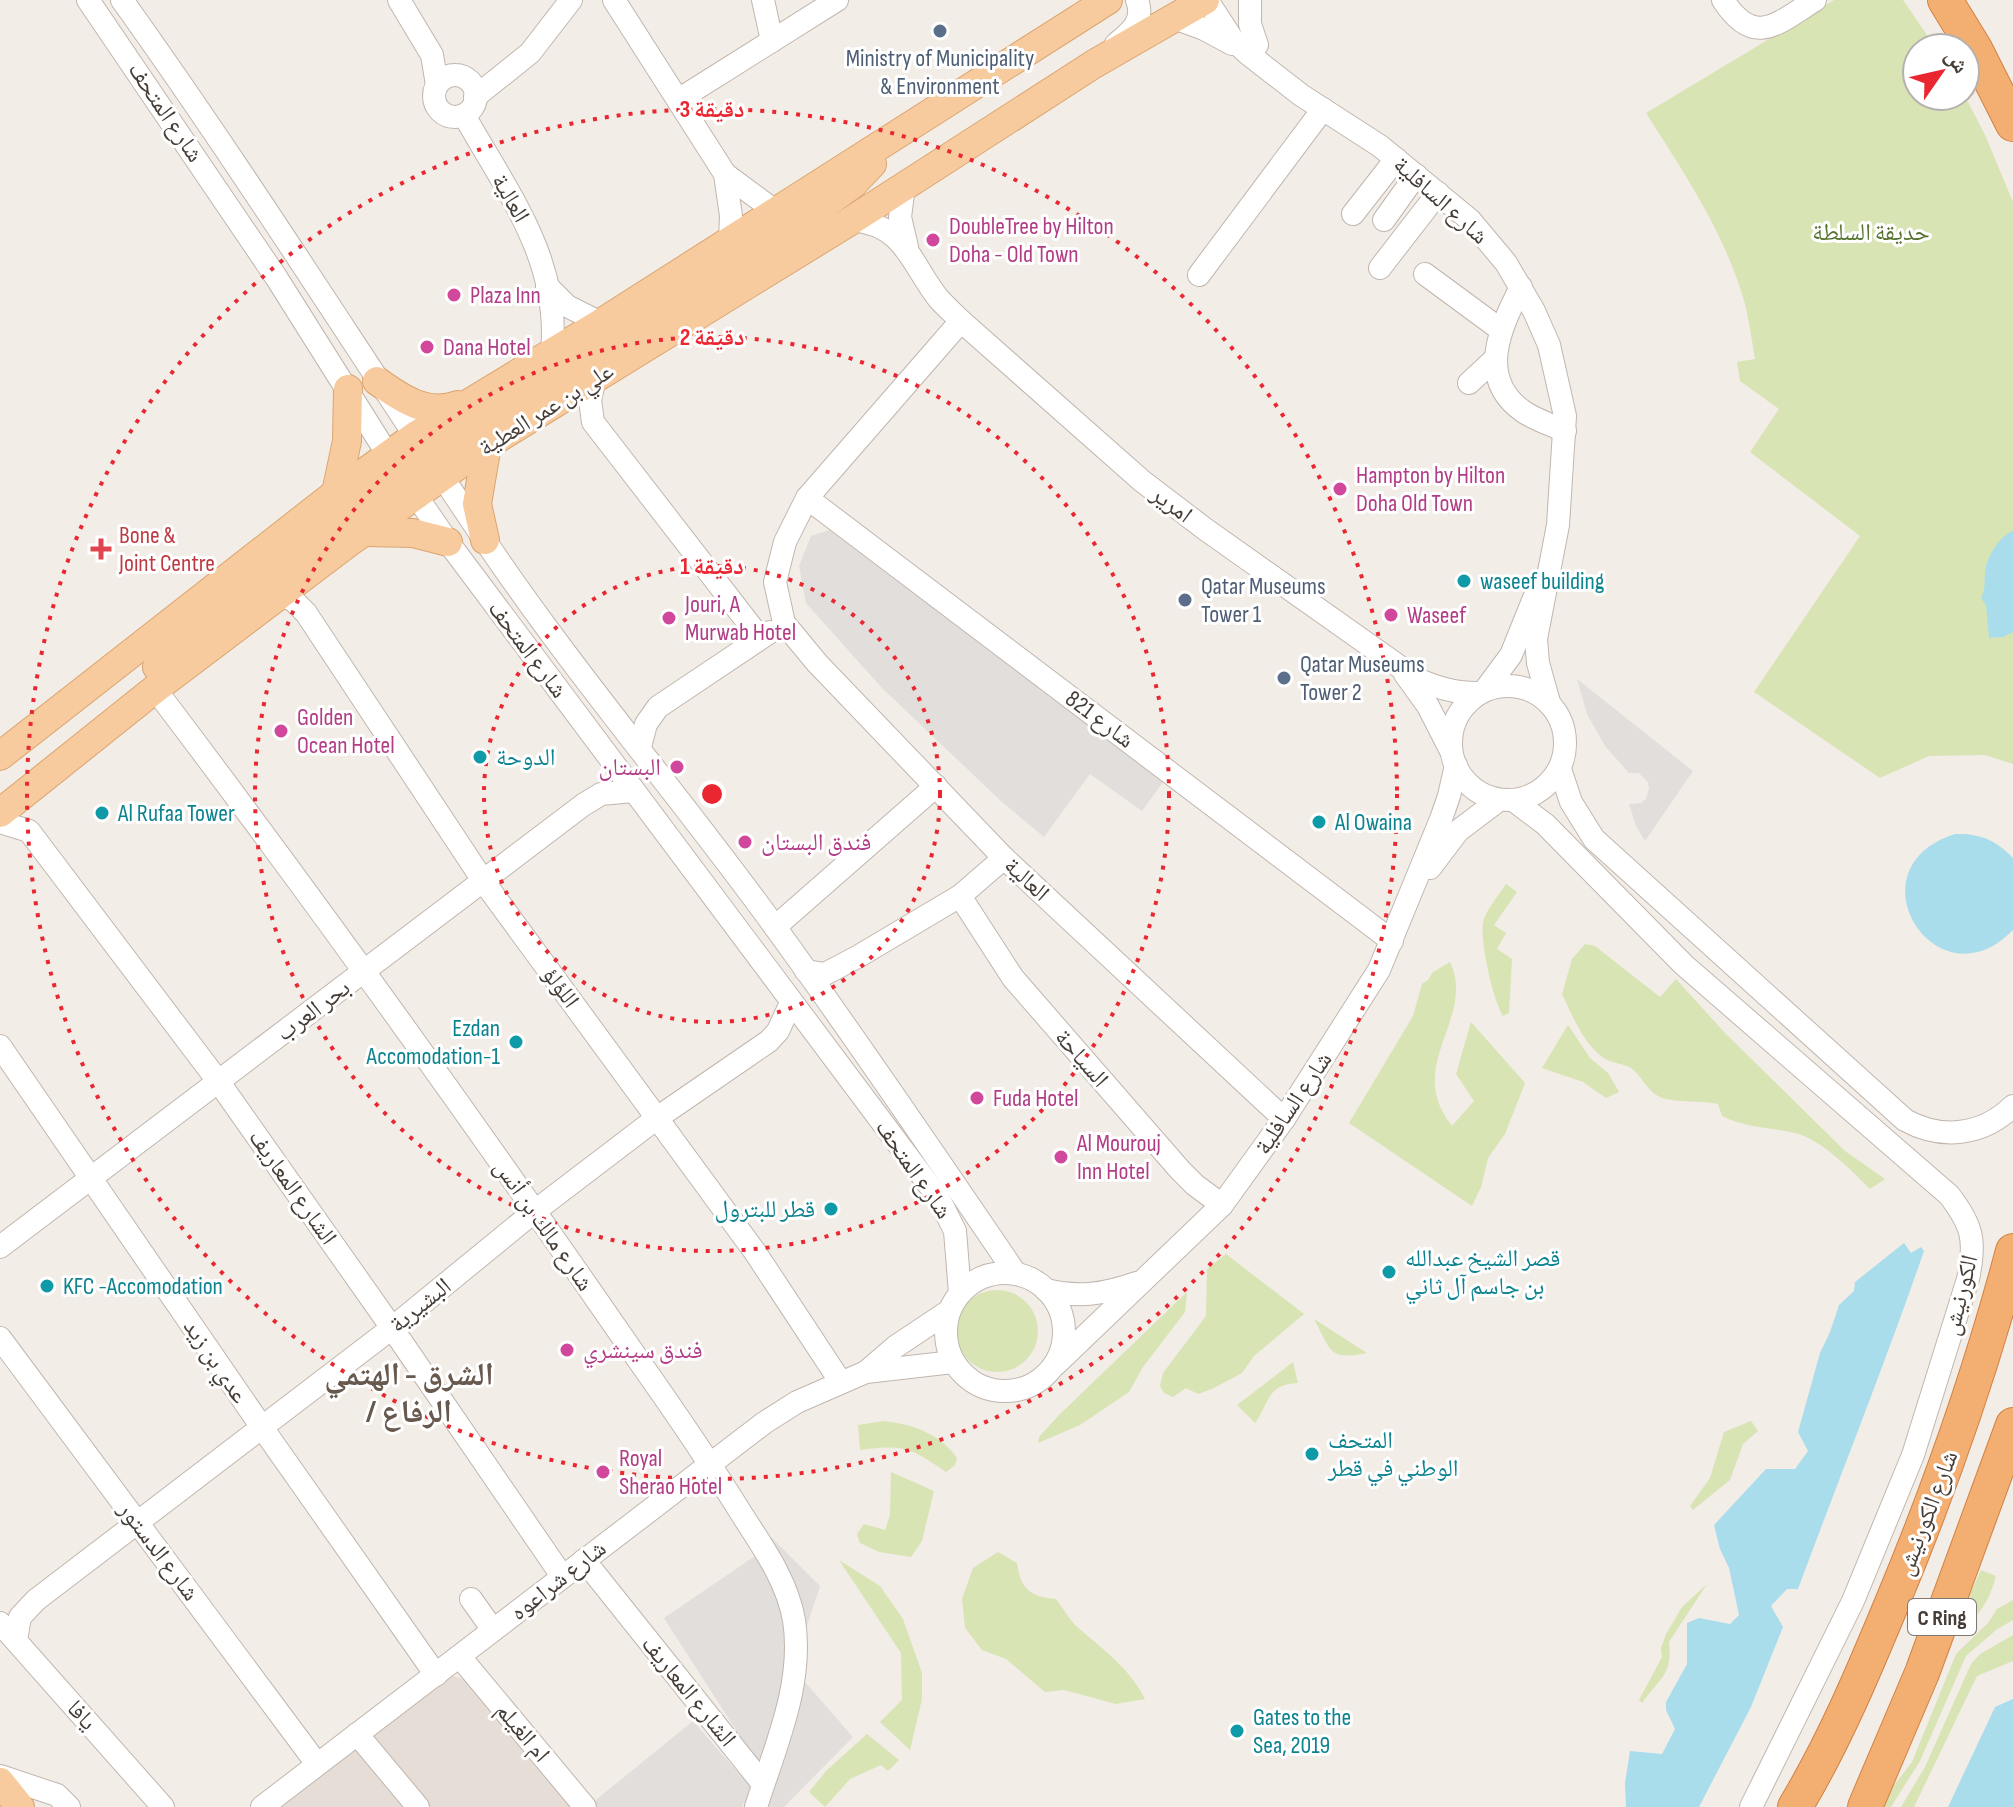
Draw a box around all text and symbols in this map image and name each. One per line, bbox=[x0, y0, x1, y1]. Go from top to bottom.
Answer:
marker: Ministry of Municipality & Environment bbox=[931, 22, 949, 40]
north arrow bbox=[1901, 32, 1981, 112]
place label: Ministry of Municipality & Environment bbox=[846, 44, 1034, 101]
text: ش bbox=[1939, 44, 1974, 79]
street label: شارع المتحف bbox=[122, 57, 210, 168]
text: 3 دقيقة bbox=[680, 95, 744, 124]
street label: شارع السافلية bbox=[1387, 150, 1494, 251]
street label: العالية bbox=[485, 169, 536, 228]
place label: DoubleTree by Hilton Doha - Old Town bbox=[949, 212, 1114, 269]
park label: حديقة السلطة bbox=[1812, 218, 1930, 247]
marker: DoubleTree by Hilton Doha - Old Town bbox=[924, 231, 942, 249]
place label: Plaza Inn bbox=[470, 281, 541, 310]
marker: Plaza Inn bbox=[445, 286, 463, 304]
text: 2 دقيقة bbox=[680, 323, 744, 352]
place label: Dana Hotel bbox=[443, 333, 531, 362]
marker: Dana Hotel bbox=[418, 338, 436, 356]
street label: علي بن عمر العطية bbox=[473, 356, 621, 466]
place label: Hampton by Hilton Doha Old Town bbox=[1356, 461, 1505, 518]
street label: امرير bbox=[1144, 479, 1198, 529]
marker: Hampton by Hilton Doha Old Town bbox=[1331, 480, 1349, 498]
place label: Bone & Joint Centre bbox=[118, 521, 215, 578]
marker: Bone & Joint Centre bbox=[90, 538, 112, 560]
text: 1 دقيقة bbox=[680, 552, 744, 581]
place label: waseef building bbox=[1480, 567, 1604, 596]
place label: Qatar Museums Tower 1 bbox=[1201, 572, 1326, 629]
marker: waseef building bbox=[1455, 572, 1473, 590]
place label: Jouri, A Murwab Hotel bbox=[684, 590, 796, 647]
marker: Qatar Museums Tower 1 bbox=[1176, 591, 1194, 609]
street label: شارع المتحف bbox=[482, 595, 574, 704]
place label: Waseef bbox=[1407, 601, 1467, 630]
marker: Waseef bbox=[1382, 606, 1400, 624]
marker: Jouri, A Murwab Hotel bbox=[660, 609, 678, 627]
place label: Qatar Museums Tower 2 bbox=[1300, 650, 1425, 707]
marker: Qatar Museums Tower 2 bbox=[1275, 669, 1293, 687]
street label: شارع 821 bbox=[1060, 684, 1140, 755]
place label: Golden Ocean Hotel bbox=[297, 703, 395, 760]
marker: Golden Ocean Hotel bbox=[272, 722, 290, 740]
place label: الدوحة bbox=[496, 743, 556, 772]
marker: الدوحة bbox=[471, 748, 489, 766]
place label: البستان bbox=[599, 753, 661, 782]
marker: البستان bbox=[668, 758, 686, 776]
centre of rings bbox=[698, 780, 726, 808]
place label: Al Rufaa Tower bbox=[117, 799, 235, 828]
marker: Al Rufaa Tower bbox=[93, 804, 111, 822]
place label: Al Owaina bbox=[1334, 808, 1412, 837]
marker: Al Owaina bbox=[1310, 813, 1328, 831]
place label: فندق البستان bbox=[761, 828, 871, 857]
marker: فندق البستان bbox=[736, 833, 754, 851]
street label: العالية bbox=[998, 851, 1055, 907]
street label: اللؤلؤ bbox=[536, 961, 585, 1014]
street label: بحر العرب bbox=[271, 973, 356, 1048]
place label: Ezdan Accomodation-1 bbox=[366, 1014, 501, 1071]
street label: السياحة bbox=[1049, 1023, 1115, 1093]
marker: Ezdan Accomodation-1 bbox=[507, 1033, 525, 1051]
street label: شارع السافلية bbox=[1248, 1046, 1338, 1160]
place label: Fuda Hotel bbox=[993, 1084, 1079, 1113]
marker: Fuda Hotel bbox=[968, 1089, 986, 1107]
street label: شارع المتحف bbox=[869, 1114, 958, 1224]
street label: الشارع المعاريف bbox=[242, 1124, 343, 1251]
place label: Al Mourouj Inn Hotel bbox=[1076, 1129, 1161, 1186]
marker: Al Mourouj Inn Hotel bbox=[1052, 1148, 1070, 1166]
street label: شارع مالك بن أنس bbox=[487, 1154, 600, 1297]
place label: قطر للبترول bbox=[714, 1195, 815, 1224]
marker: قطر للبترول bbox=[822, 1200, 840, 1218]
place label: قصر الشيخ عبدالله بن جاسم آل ثاني bbox=[1405, 1244, 1560, 1305]
street label: الكورنيش bbox=[1937, 1252, 1984, 1338]
marker: قصر الشيخ عبدالله بن جاسم آل ثاني bbox=[1380, 1263, 1398, 1281]
place label: KFC -Accomodation bbox=[63, 1272, 223, 1301]
street label: البشيرية bbox=[384, 1272, 457, 1339]
marker: KFC -Accomodation bbox=[38, 1277, 56, 1295]
street label: عدي بن زيد bbox=[173, 1314, 254, 1411]
place label: فندق سينشري bbox=[583, 1336, 703, 1369]
marker: فندق سينشري bbox=[558, 1341, 576, 1359]
district label: الشرق - الهتمي / الرفاع bbox=[324, 1356, 494, 1432]
place label: المتحف الوطني في قطر bbox=[1327, 1426, 1458, 1487]
place label: Royal Sherao Hotel bbox=[619, 1444, 722, 1501]
marker: المتحف الوطني في قطر bbox=[1303, 1445, 1321, 1463]
street label: شارع الكورنيش bbox=[1890, 1447, 1965, 1580]
marker: Royal Sherao Hotel bbox=[594, 1463, 612, 1481]
street label: شارع الدستور bbox=[111, 1495, 205, 1607]
street label: شارع شراعوه bbox=[505, 1534, 612, 1627]
road number: C Ring bbox=[1908, 1599, 1976, 1635]
street label: الشارع المعاريف bbox=[635, 1630, 742, 1753]
street label: يافا bbox=[61, 1694, 103, 1736]
street label: ام الغيلم bbox=[489, 1696, 556, 1769]
place label: Gates to the Sea, 2019 bbox=[1253, 1703, 1351, 1760]
marker: Gates to the Sea, 2019 bbox=[1228, 1722, 1246, 1740]

